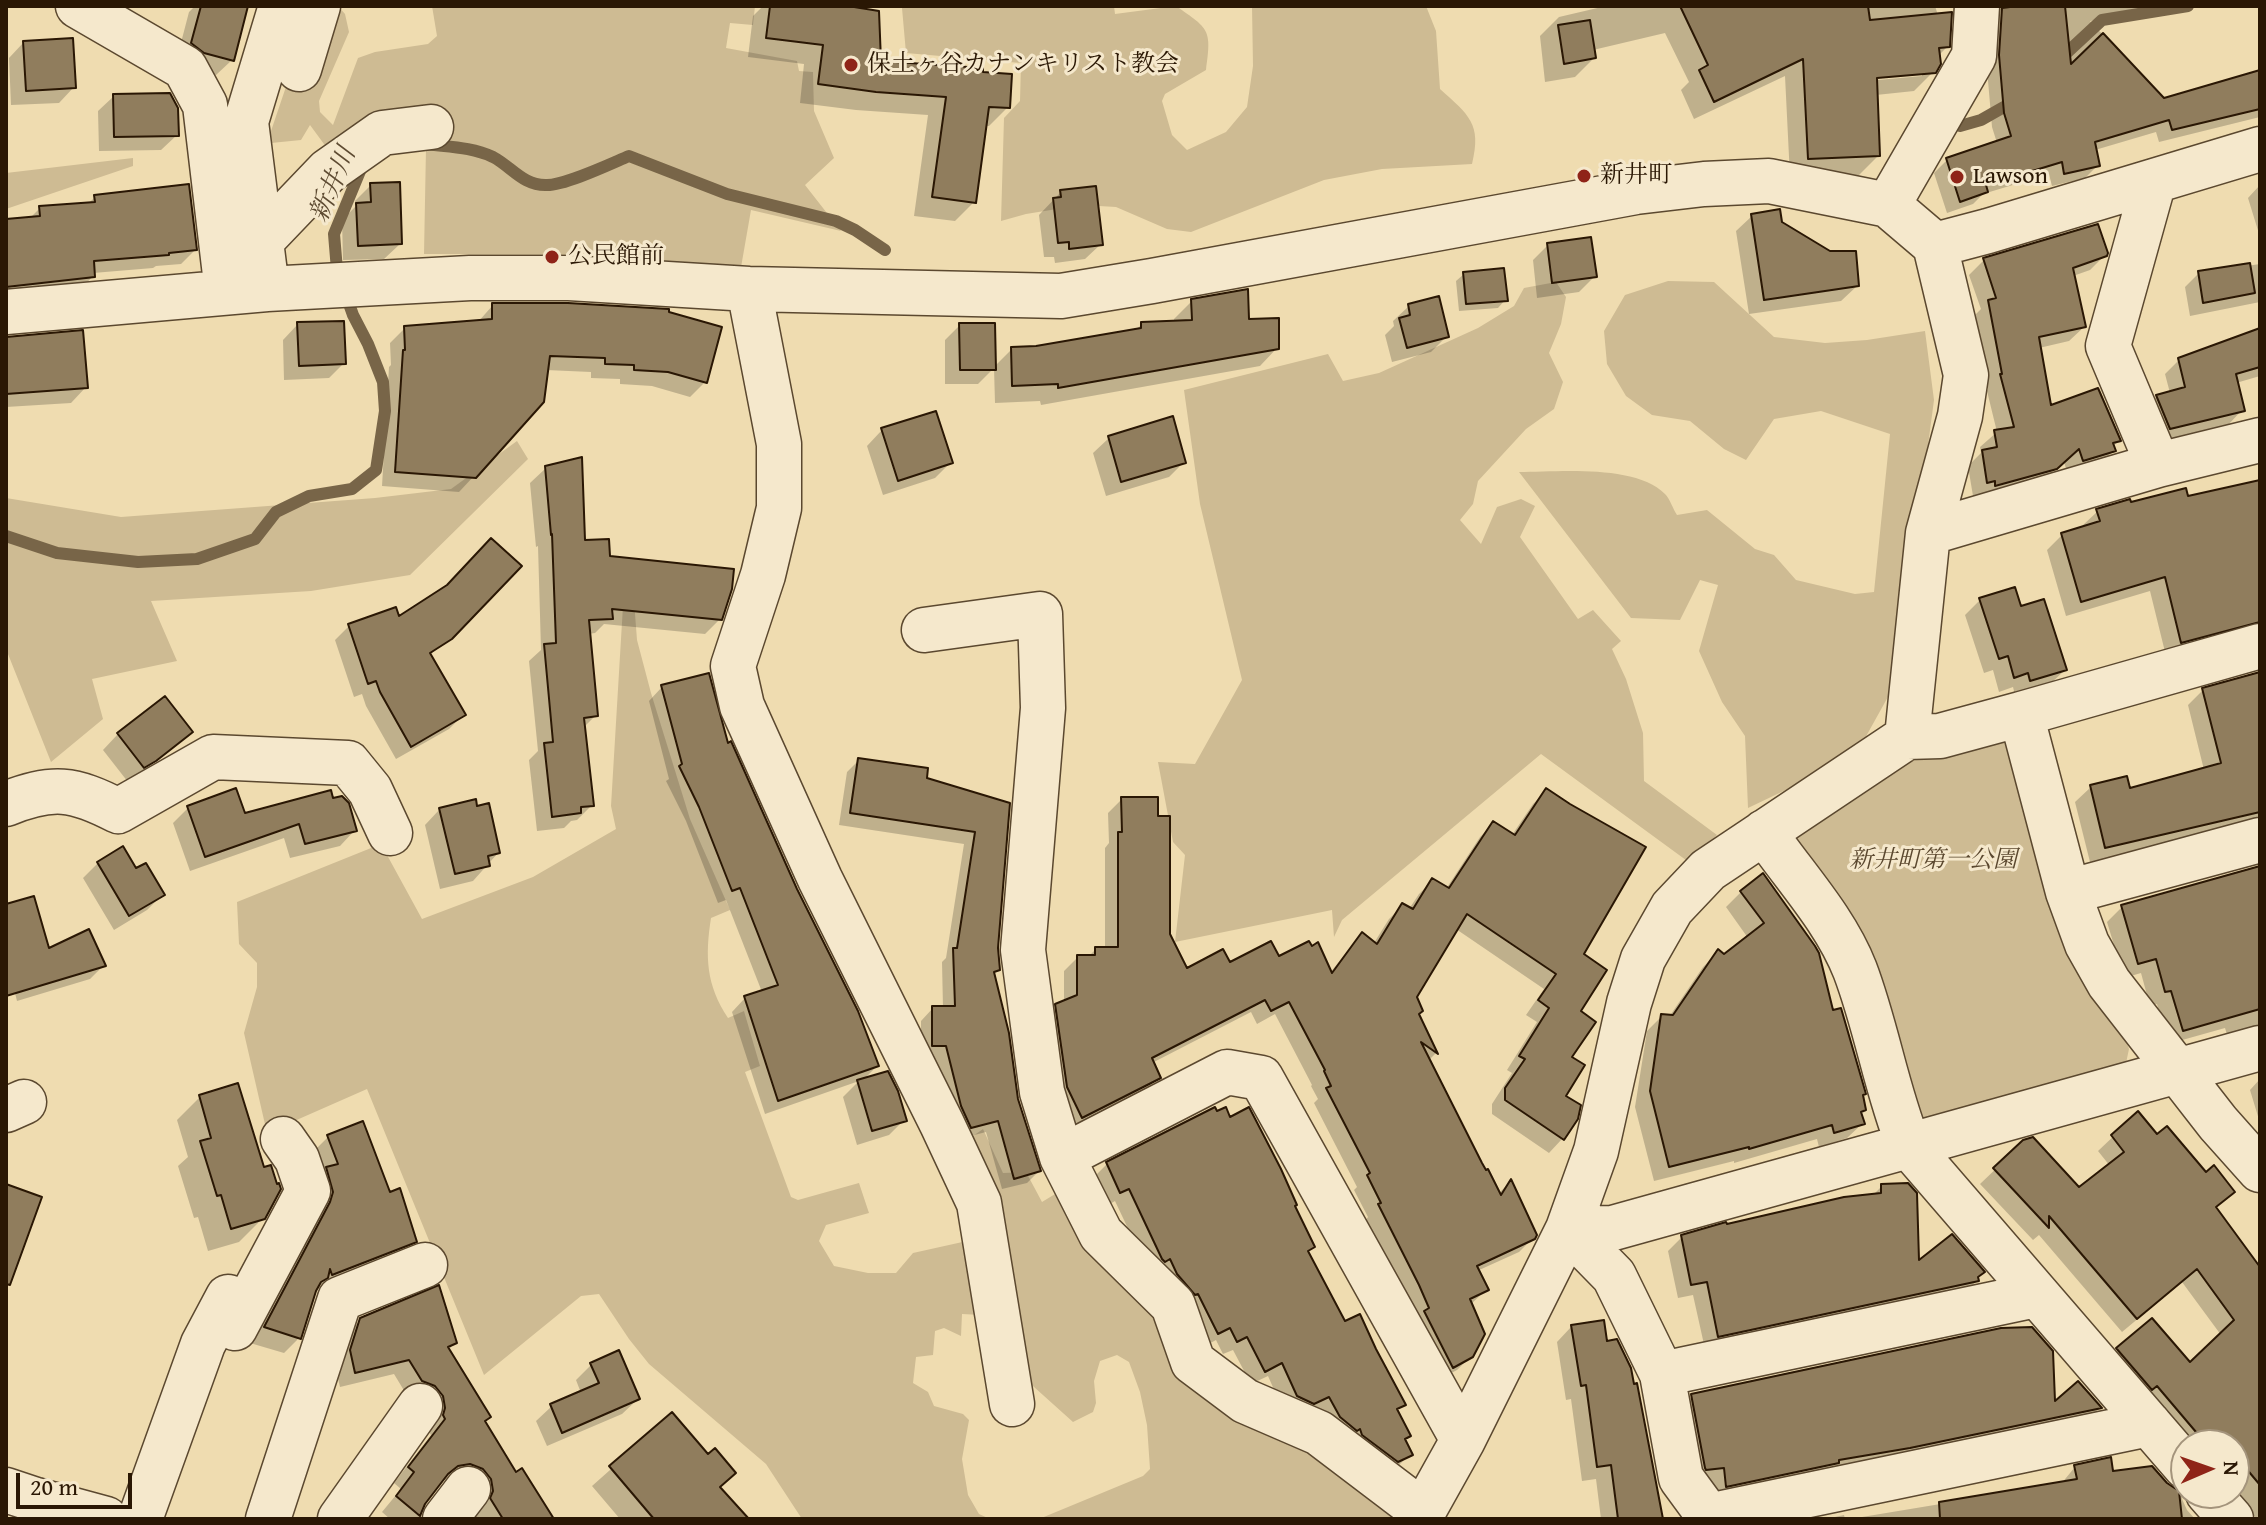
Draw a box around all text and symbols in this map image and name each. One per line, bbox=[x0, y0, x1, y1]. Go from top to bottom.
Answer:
place label: 保土ヶ谷カナンキリスト教会 bbox=[867, 51, 1179, 79]
marker: 保土ヶ谷カナンキリスト教会 bbox=[842, 56, 860, 74]
water label: 新井川 bbox=[304, 143, 364, 227]
place label: 新井町 bbox=[1600, 162, 1672, 190]
place label: Lawson bbox=[1973, 163, 2048, 191]
marker: 新井町 bbox=[1575, 167, 1593, 185]
marker: Lawson bbox=[1948, 168, 1966, 186]
place label: 公民館前 bbox=[568, 243, 664, 271]
marker: 公民館前 bbox=[543, 248, 561, 266]
park label: 新井町第一公園 bbox=[1849, 847, 2017, 875]
north arrow bbox=[2170, 1429, 2250, 1509]
scale bar bbox=[20, 1457, 136, 1507]
text: N bbox=[2216, 1460, 2248, 1476]
text: 20 m bbox=[30, 1469, 78, 1504]

